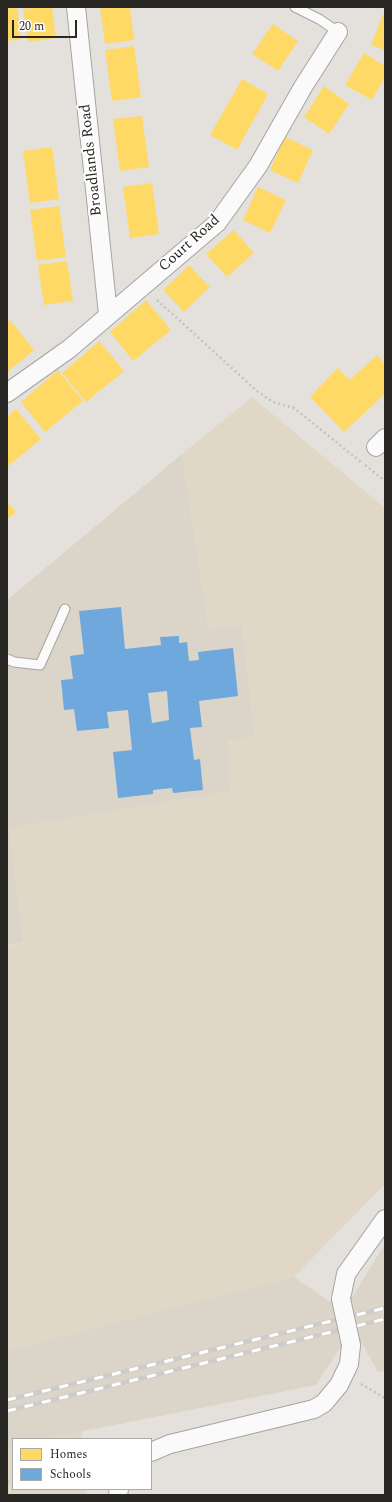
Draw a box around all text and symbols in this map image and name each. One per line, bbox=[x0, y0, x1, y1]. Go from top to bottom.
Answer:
scale bar bbox=[14, 12, 79, 38]
text: 20 m bbox=[19, 17, 44, 36]
street label: Broadlands Road bbox=[77, 103, 107, 217]
street label: Court Road bbox=[156, 212, 224, 276]
legend bbox=[12, 1438, 152, 1490]
text: Homes bbox=[50, 1445, 88, 1464]
text: Schools bbox=[50, 1465, 91, 1484]

